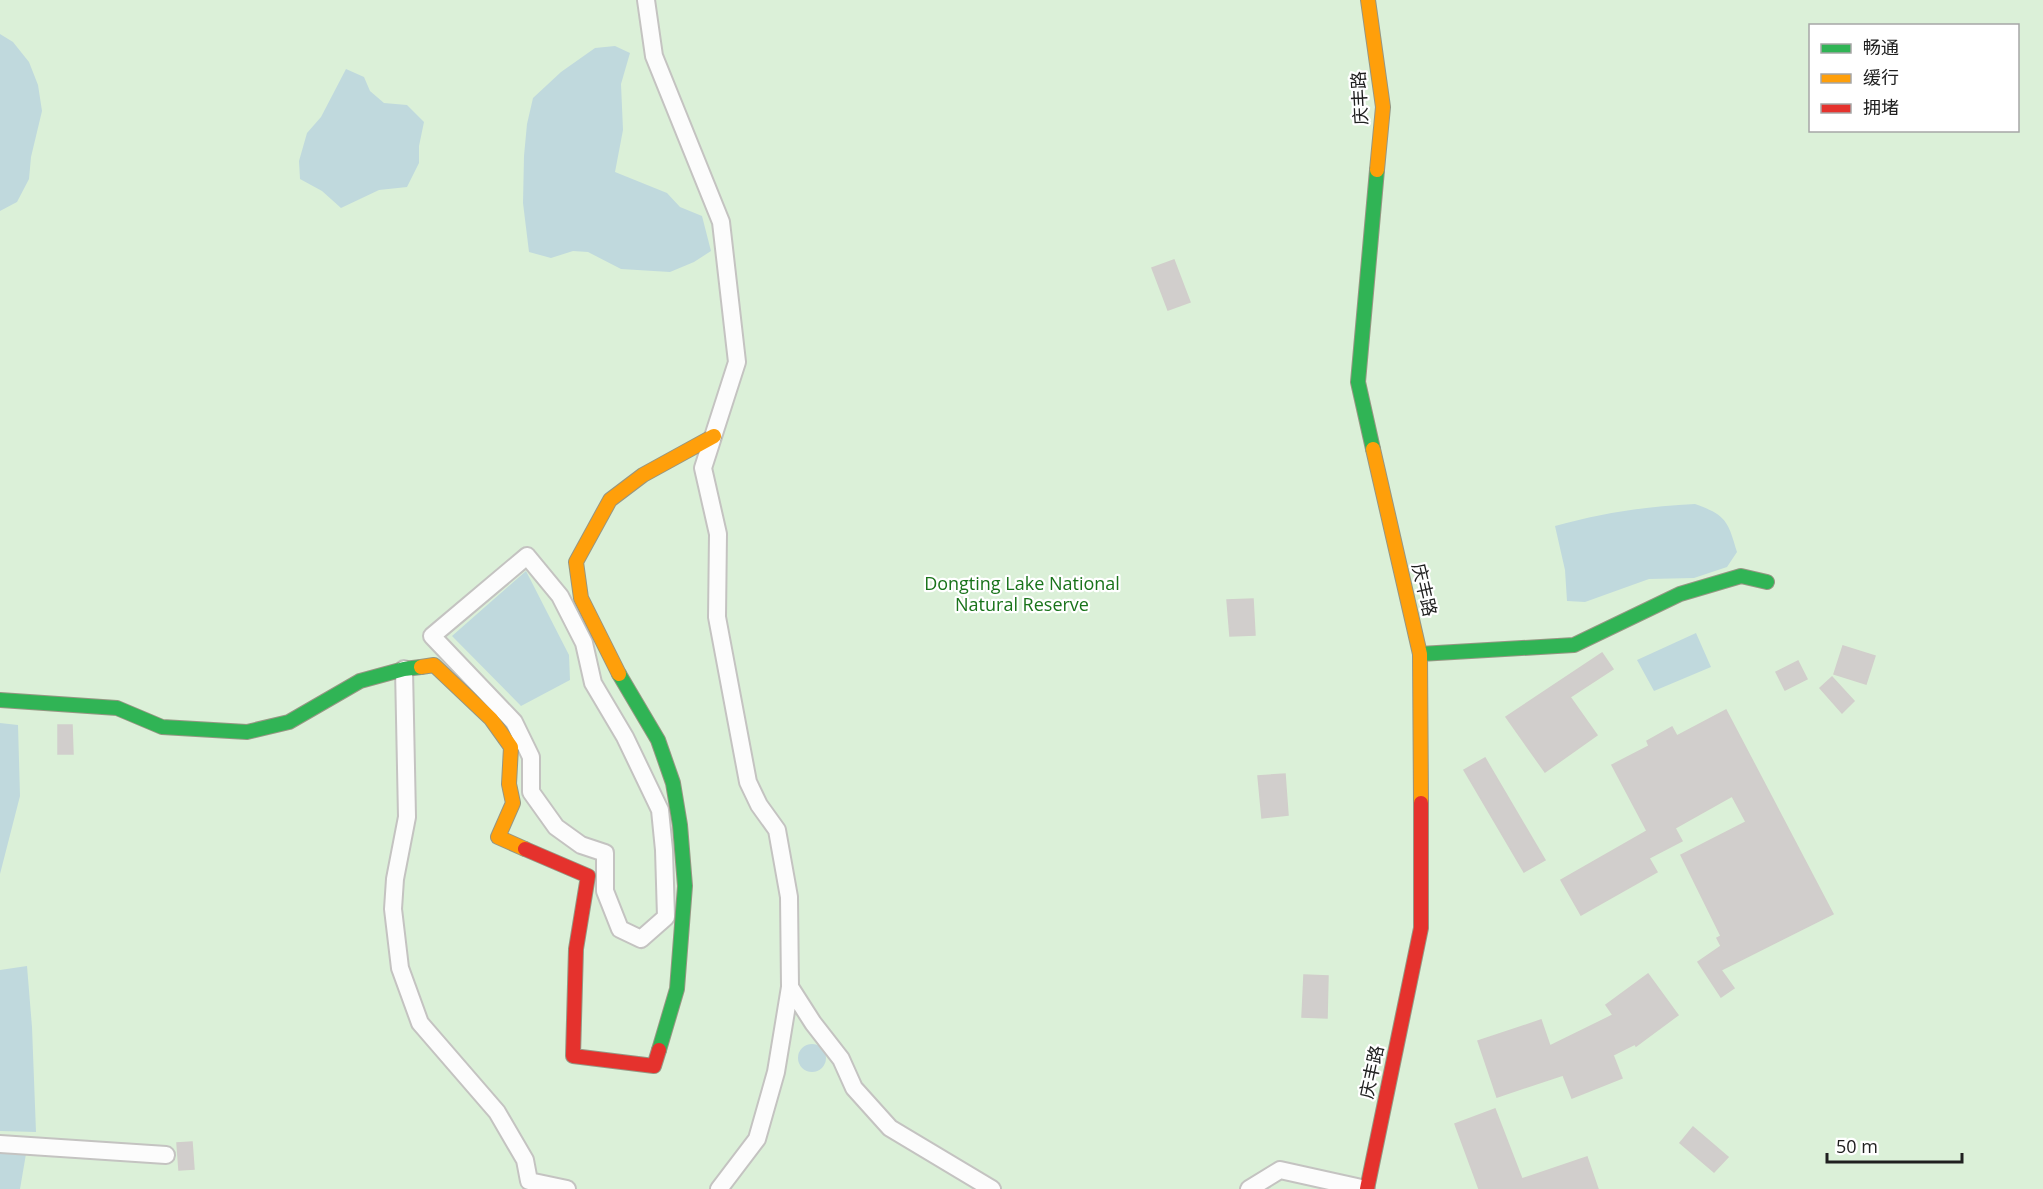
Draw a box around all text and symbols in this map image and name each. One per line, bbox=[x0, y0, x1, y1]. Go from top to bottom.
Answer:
legend bbox=[1809, 24, 2019, 132]
text: 畅通 bbox=[1863, 35, 1899, 59]
text: 缓行 bbox=[1863, 65, 1899, 89]
street label: 庆丰路 bbox=[1346, 70, 1372, 126]
text: 拥堵 bbox=[1863, 95, 1899, 119]
street label: 庆丰路 bbox=[1407, 561, 1443, 619]
park label: Dongting Lake National Natural Reserve bbox=[924, 571, 1120, 616]
street label: 庆丰路 bbox=[1354, 1043, 1388, 1101]
scale bar bbox=[1827, 1126, 1962, 1164]
text: 50 m bbox=[1836, 1134, 1878, 1158]

